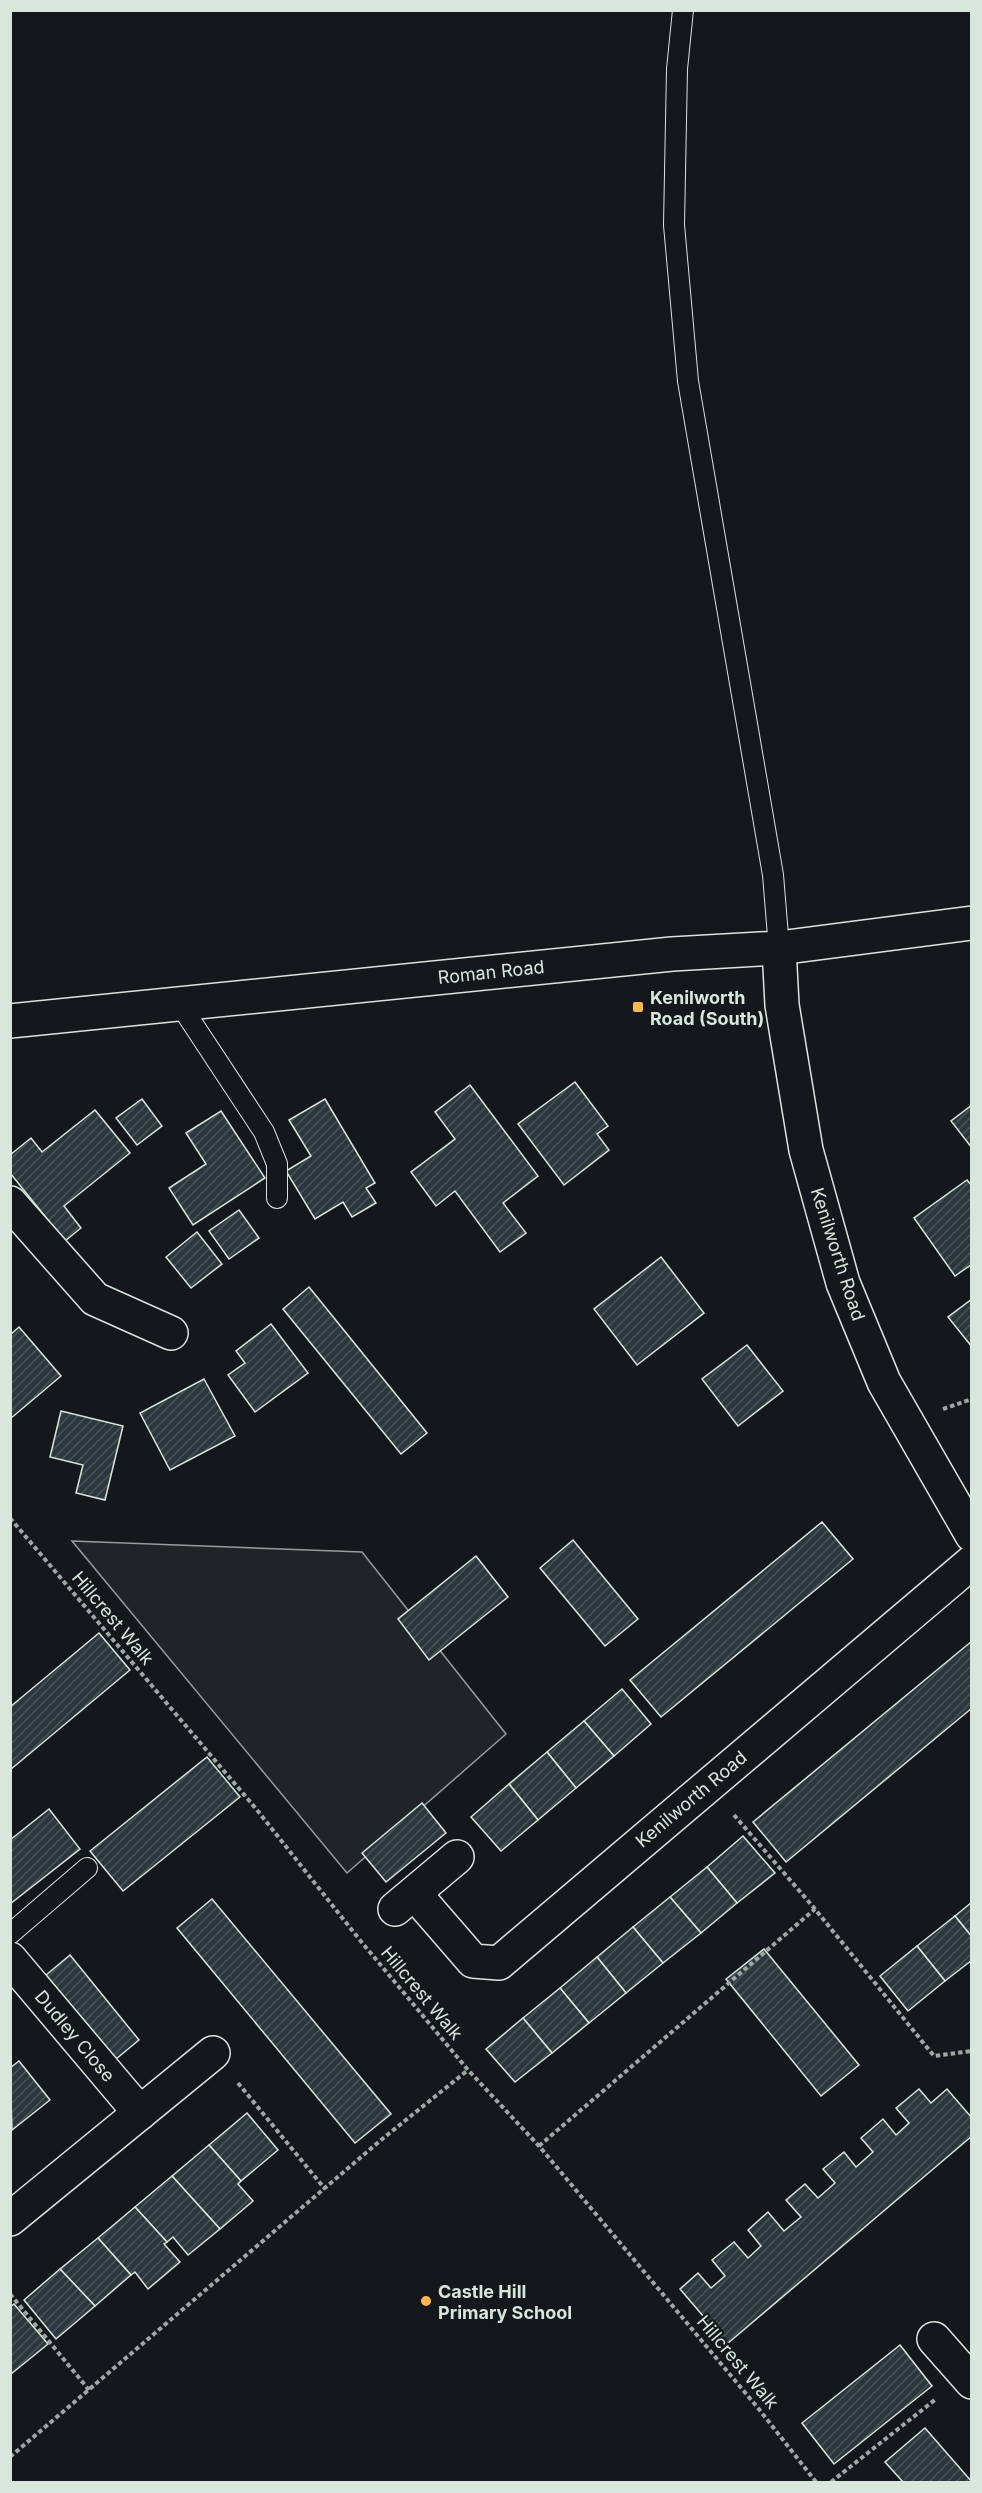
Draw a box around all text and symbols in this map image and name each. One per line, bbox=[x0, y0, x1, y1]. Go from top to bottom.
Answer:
street label: Roman Road bbox=[437, 956, 545, 988]
place label: Kenilworth Road (South) bbox=[650, 987, 764, 1029]
marker: Kenilworth Road (South) bbox=[631, 1000, 645, 1014]
street label: Kenilworth Road bbox=[807, 1185, 869, 1323]
street label: Hillcrest Walk bbox=[68, 1567, 158, 1669]
street label: Kenilworth Road bbox=[631, 1746, 751, 1852]
street label: Hillcrest Walk bbox=[377, 1942, 467, 2044]
street label: Dudley Close bbox=[31, 1986, 119, 2086]
place label: Castle Hill Primary School bbox=[438, 2281, 572, 2323]
marker: Castle Hill Primary School bbox=[419, 2294, 433, 2308]
street label: Hillcrest Walk bbox=[693, 2311, 783, 2413]

